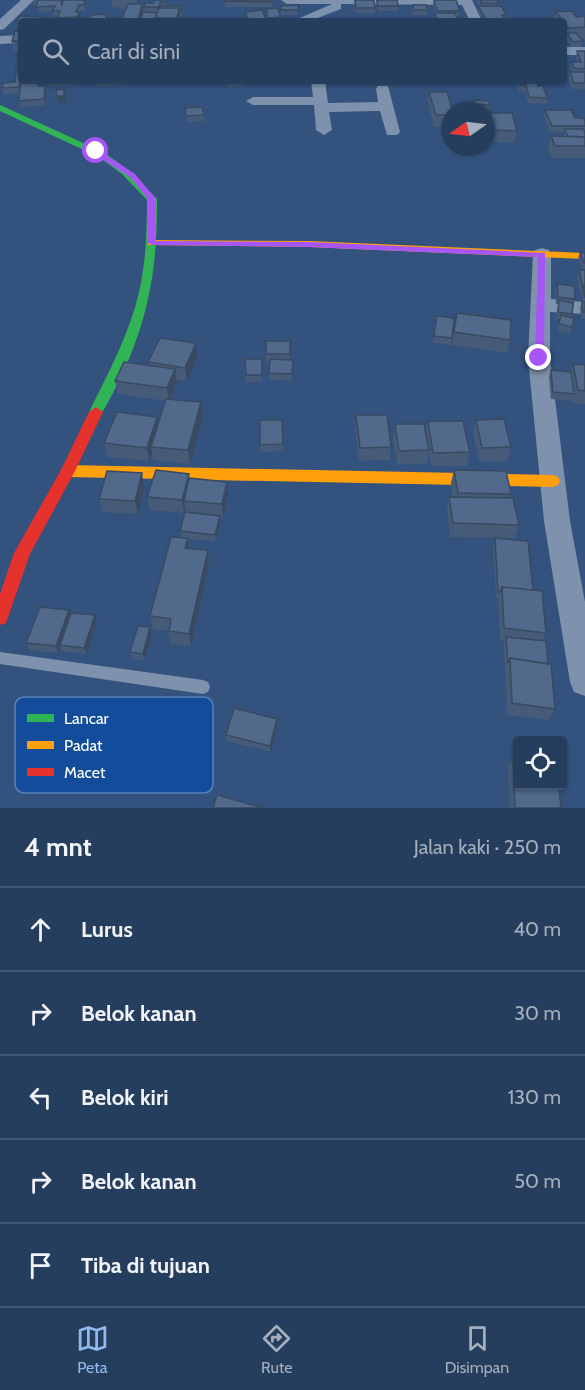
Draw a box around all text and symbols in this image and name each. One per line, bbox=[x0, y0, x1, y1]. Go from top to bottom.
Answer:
search box bbox=[18, 18, 567, 84]
icon: search bbox=[39, 35, 72, 68]
text: Cari di sini bbox=[87, 38, 180, 65]
north arrow bbox=[441, 102, 495, 156]
route start bbox=[82, 137, 108, 163]
route end bbox=[525, 344, 551, 370]
legend bbox=[15, 697, 213, 793]
text: Lancar bbox=[64, 709, 110, 728]
text: Padat bbox=[64, 736, 103, 755]
map controls bbox=[513, 736, 567, 790]
button: locate bbox=[513, 736, 567, 790]
text: Macet bbox=[64, 763, 106, 782]
text: 4 mnt bbox=[24, 831, 92, 863]
text: Jalan kaki · 250 m bbox=[414, 835, 561, 859]
icon: ahead bbox=[24, 913, 57, 946]
text: Lurus bbox=[81, 916, 133, 943]
text: 40 m bbox=[513, 917, 561, 941]
icon: right bbox=[24, 997, 57, 1030]
text: Belok kanan bbox=[81, 1000, 197, 1027]
text: 30 m bbox=[514, 1001, 561, 1025]
icon: left bbox=[24, 1081, 57, 1114]
text: Belok kiri bbox=[81, 1084, 168, 1111]
text: 130 m bbox=[508, 1085, 561, 1109]
icon: right bbox=[24, 1165, 57, 1198]
text: Belok kanan bbox=[81, 1168, 197, 1195]
text: 50 m bbox=[514, 1169, 561, 1193]
icon: arrive bbox=[24, 1249, 57, 1282]
text: Tiba di tujuan bbox=[81, 1252, 210, 1279]
tab: Peta bbox=[76, 1322, 109, 1377]
tab: Rute bbox=[260, 1322, 293, 1377]
tab: Disimpan bbox=[445, 1322, 509, 1377]

